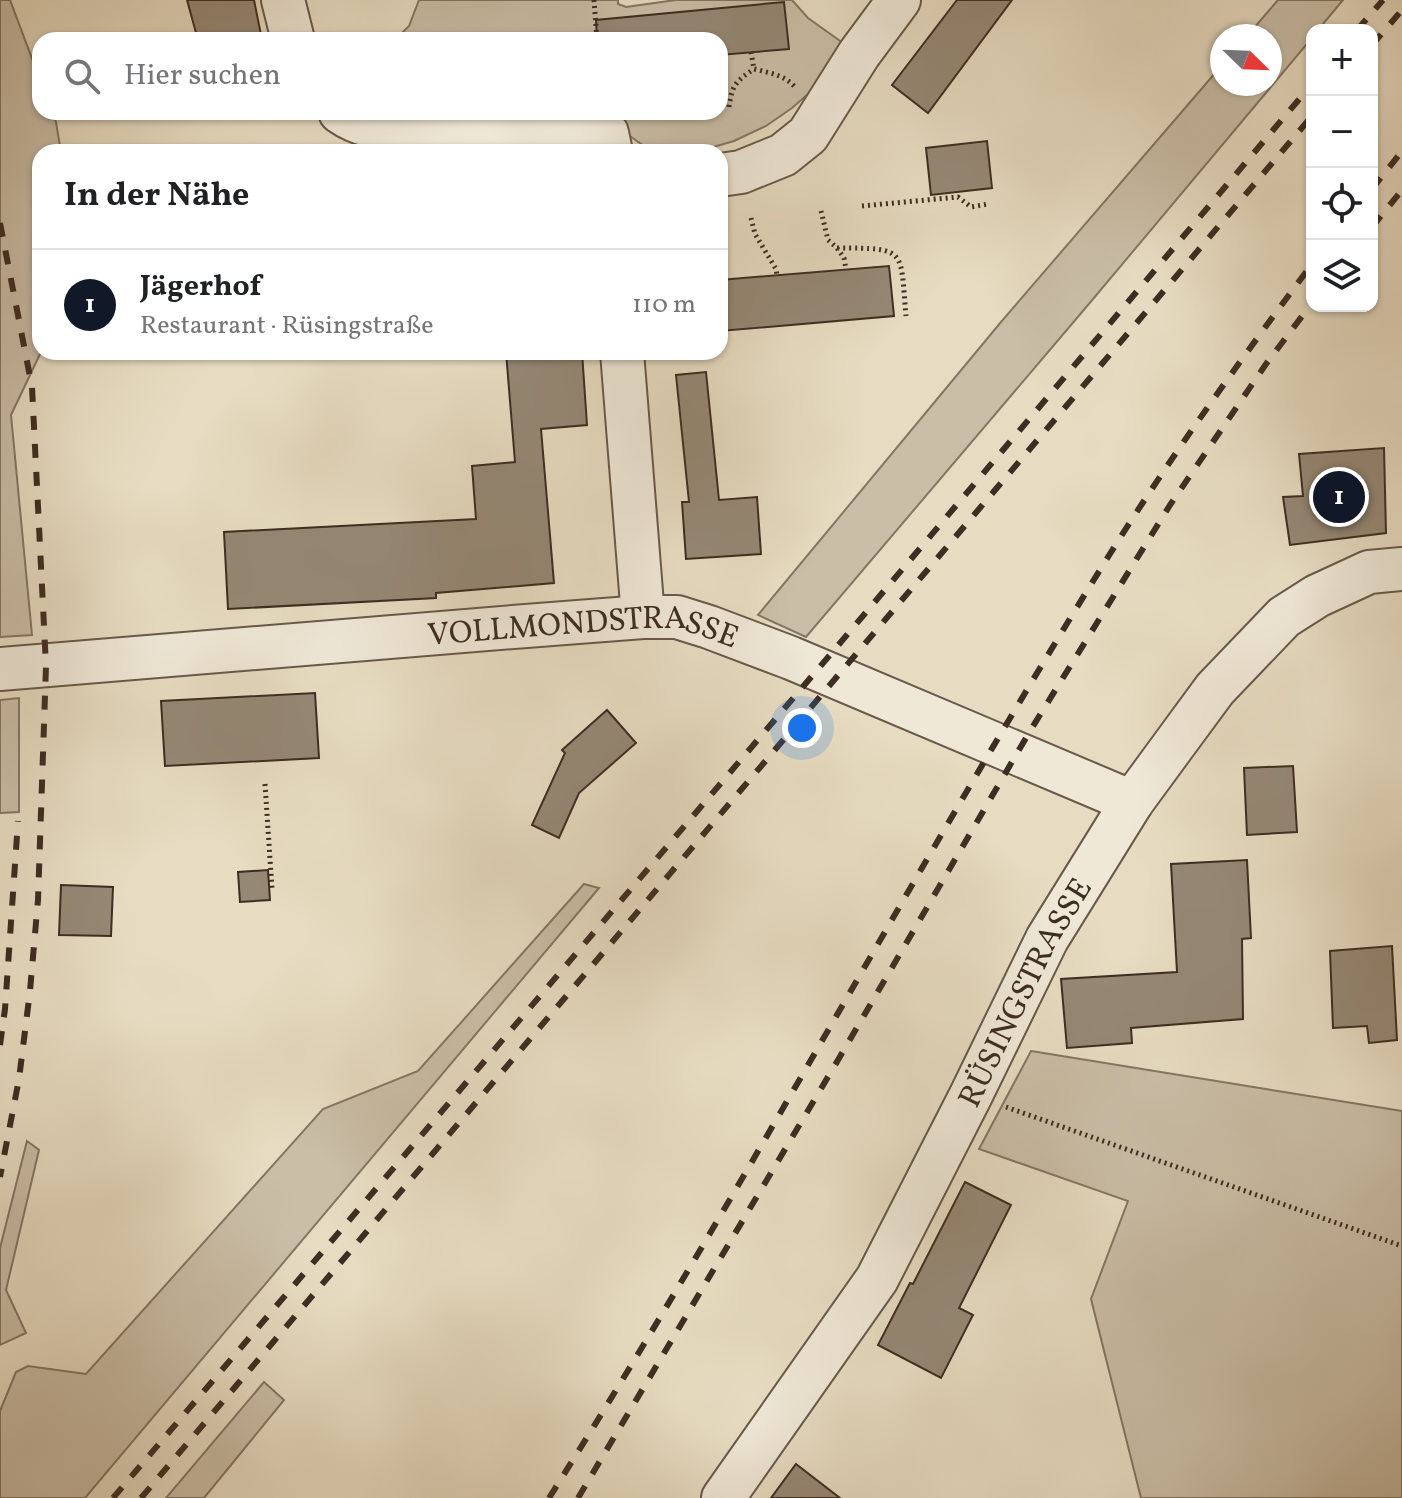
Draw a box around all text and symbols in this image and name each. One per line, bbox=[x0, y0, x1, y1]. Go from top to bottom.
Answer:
north arrow bbox=[1210, 24, 1282, 96]
map controls bbox=[1306, 24, 1378, 312]
button: + bbox=[1306, 24, 1378, 96]
search box bbox=[32, 32, 728, 120]
icon: search bbox=[60, 54, 104, 98]
text: Hier suchen bbox=[124, 55, 281, 97]
button: − bbox=[1306, 96, 1378, 168]
button: locate bbox=[1306, 168, 1378, 240]
text: In der Nähe bbox=[64, 173, 249, 220]
button: layers bbox=[1306, 240, 1378, 312]
text: Jägerhof bbox=[140, 266, 261, 308]
text: 1 bbox=[85, 287, 95, 323]
text: 110 m bbox=[632, 287, 696, 323]
text: Restaurant · Rüsingstraße bbox=[140, 308, 434, 344]
pin: 1 bbox=[1313, 467, 1365, 527]
street label: VOLLMONDSTRASSE bbox=[426, 598, 744, 661]
your location bbox=[782, 708, 822, 748]
street label: RÜSINGSTRASSE bbox=[949, 871, 1104, 1116]

